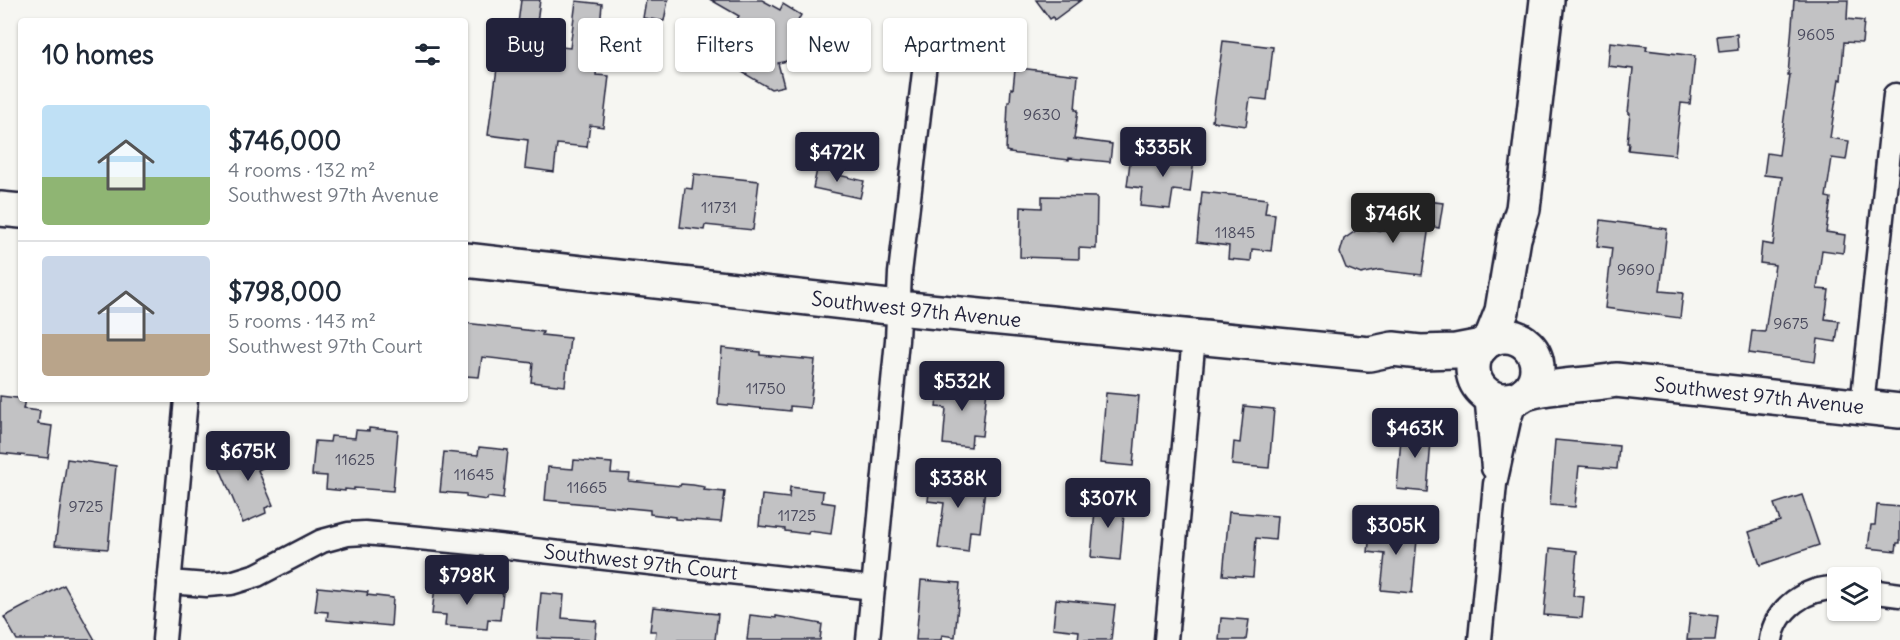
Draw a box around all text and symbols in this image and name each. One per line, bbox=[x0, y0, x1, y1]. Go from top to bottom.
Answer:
chip: Buy bbox=[486, 18, 566, 72]
chip: Rent bbox=[578, 18, 663, 72]
chip: Filters bbox=[675, 18, 775, 72]
chip: New bbox=[787, 18, 871, 72]
chip: Apartment bbox=[883, 18, 1027, 72]
house number: 9605 bbox=[1797, 24, 1835, 44]
text: 10 homes bbox=[42, 38, 154, 71]
icon: filters bbox=[411, 38, 444, 71]
house number: 9630 bbox=[1023, 104, 1061, 124]
text: $746,000 bbox=[228, 124, 341, 157]
pin: $335K bbox=[1121, 127, 1205, 178]
icon: home bbox=[90, 129, 162, 201]
pin: $472K bbox=[795, 132, 879, 183]
text: $335K bbox=[1134, 134, 1192, 159]
text: $472K bbox=[809, 139, 865, 164]
text: 4 rooms · 132 m² bbox=[228, 157, 375, 182]
text: Southwest 97th Avenue bbox=[228, 182, 439, 207]
pin: $746K bbox=[1351, 193, 1435, 244]
house number: 11731 bbox=[701, 197, 737, 217]
text: $746K bbox=[1365, 200, 1421, 225]
house number: 11845 bbox=[1215, 222, 1255, 242]
house number: 9690 bbox=[1617, 259, 1655, 279]
text: $798,000 bbox=[228, 275, 342, 308]
icon: home bbox=[90, 280, 162, 352]
street label: Southwest 97th Avenue bbox=[810, 285, 1022, 332]
text: 5 rooms · 143 m² bbox=[228, 308, 376, 333]
house number: 9675 bbox=[1773, 313, 1809, 333]
text: Southwest 97th Court bbox=[228, 333, 422, 358]
pin: $532K bbox=[920, 361, 1004, 412]
text: $532K bbox=[933, 368, 991, 393]
street label: Southwest 97th Avenue bbox=[1653, 371, 1865, 419]
house number: 11750 bbox=[746, 378, 786, 398]
pin: $463K bbox=[1373, 408, 1457, 459]
text: $463K bbox=[1386, 415, 1444, 440]
pin: $675K bbox=[206, 431, 290, 482]
text: $675K bbox=[220, 438, 276, 463]
house number: 11625 bbox=[335, 449, 375, 469]
pin: $338K bbox=[916, 458, 1000, 509]
house number: 11645 bbox=[454, 464, 494, 484]
text: $338K bbox=[929, 465, 987, 490]
house number: 11665 bbox=[567, 477, 607, 497]
pin: $307K bbox=[1066, 478, 1150, 529]
text: $307K bbox=[1079, 485, 1137, 510]
house number: 9725 bbox=[68, 496, 104, 516]
house number: 11725 bbox=[778, 505, 816, 525]
pin: $305K bbox=[1354, 505, 1438, 556]
text: $305K bbox=[1366, 512, 1426, 537]
street label: Southwest 97th Court bbox=[543, 538, 739, 585]
pin: $798K bbox=[425, 555, 509, 606]
text: $798K bbox=[439, 562, 495, 587]
map controls bbox=[1827, 567, 1881, 621]
button: layers bbox=[1827, 567, 1881, 621]

